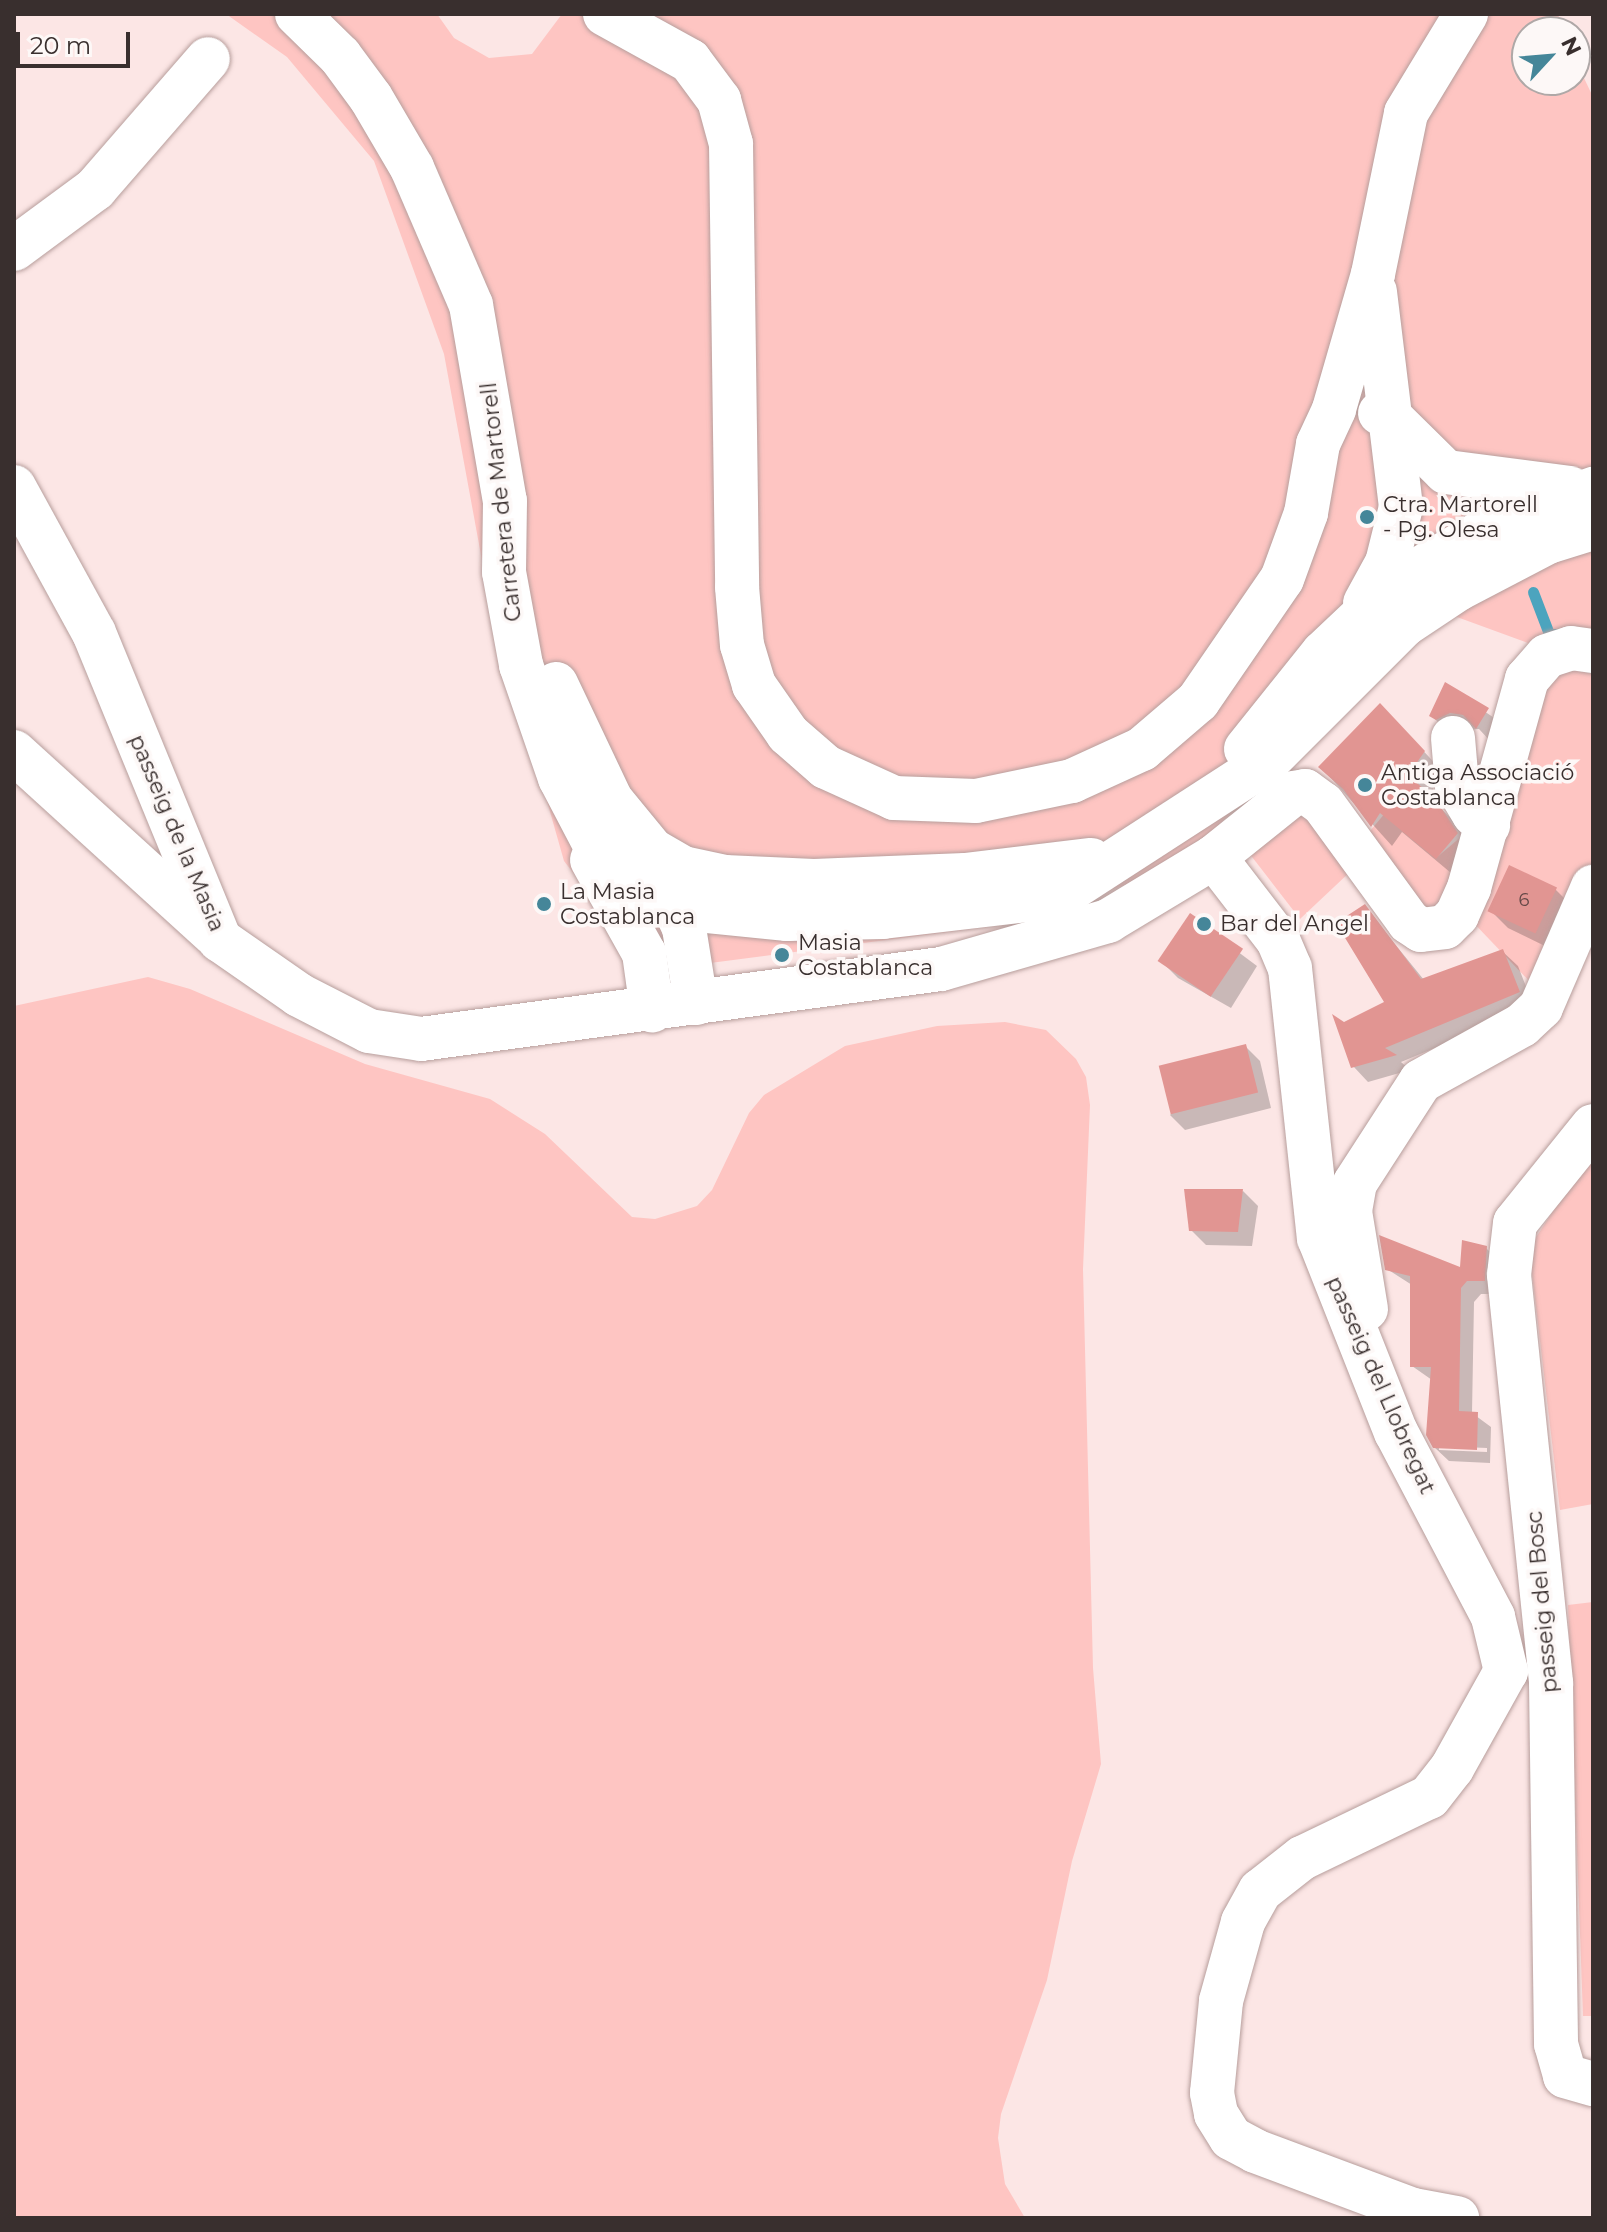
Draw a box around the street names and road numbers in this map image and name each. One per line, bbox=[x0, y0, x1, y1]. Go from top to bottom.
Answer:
street label: Carretera de Martorell bbox=[475, 381, 527, 623]
street label: passeig de la Masia bbox=[124, 730, 230, 936]
street label: passeig del Llobregat bbox=[1321, 1272, 1441, 1498]
street label: passeig del Bosc bbox=[1521, 1510, 1563, 1694]

